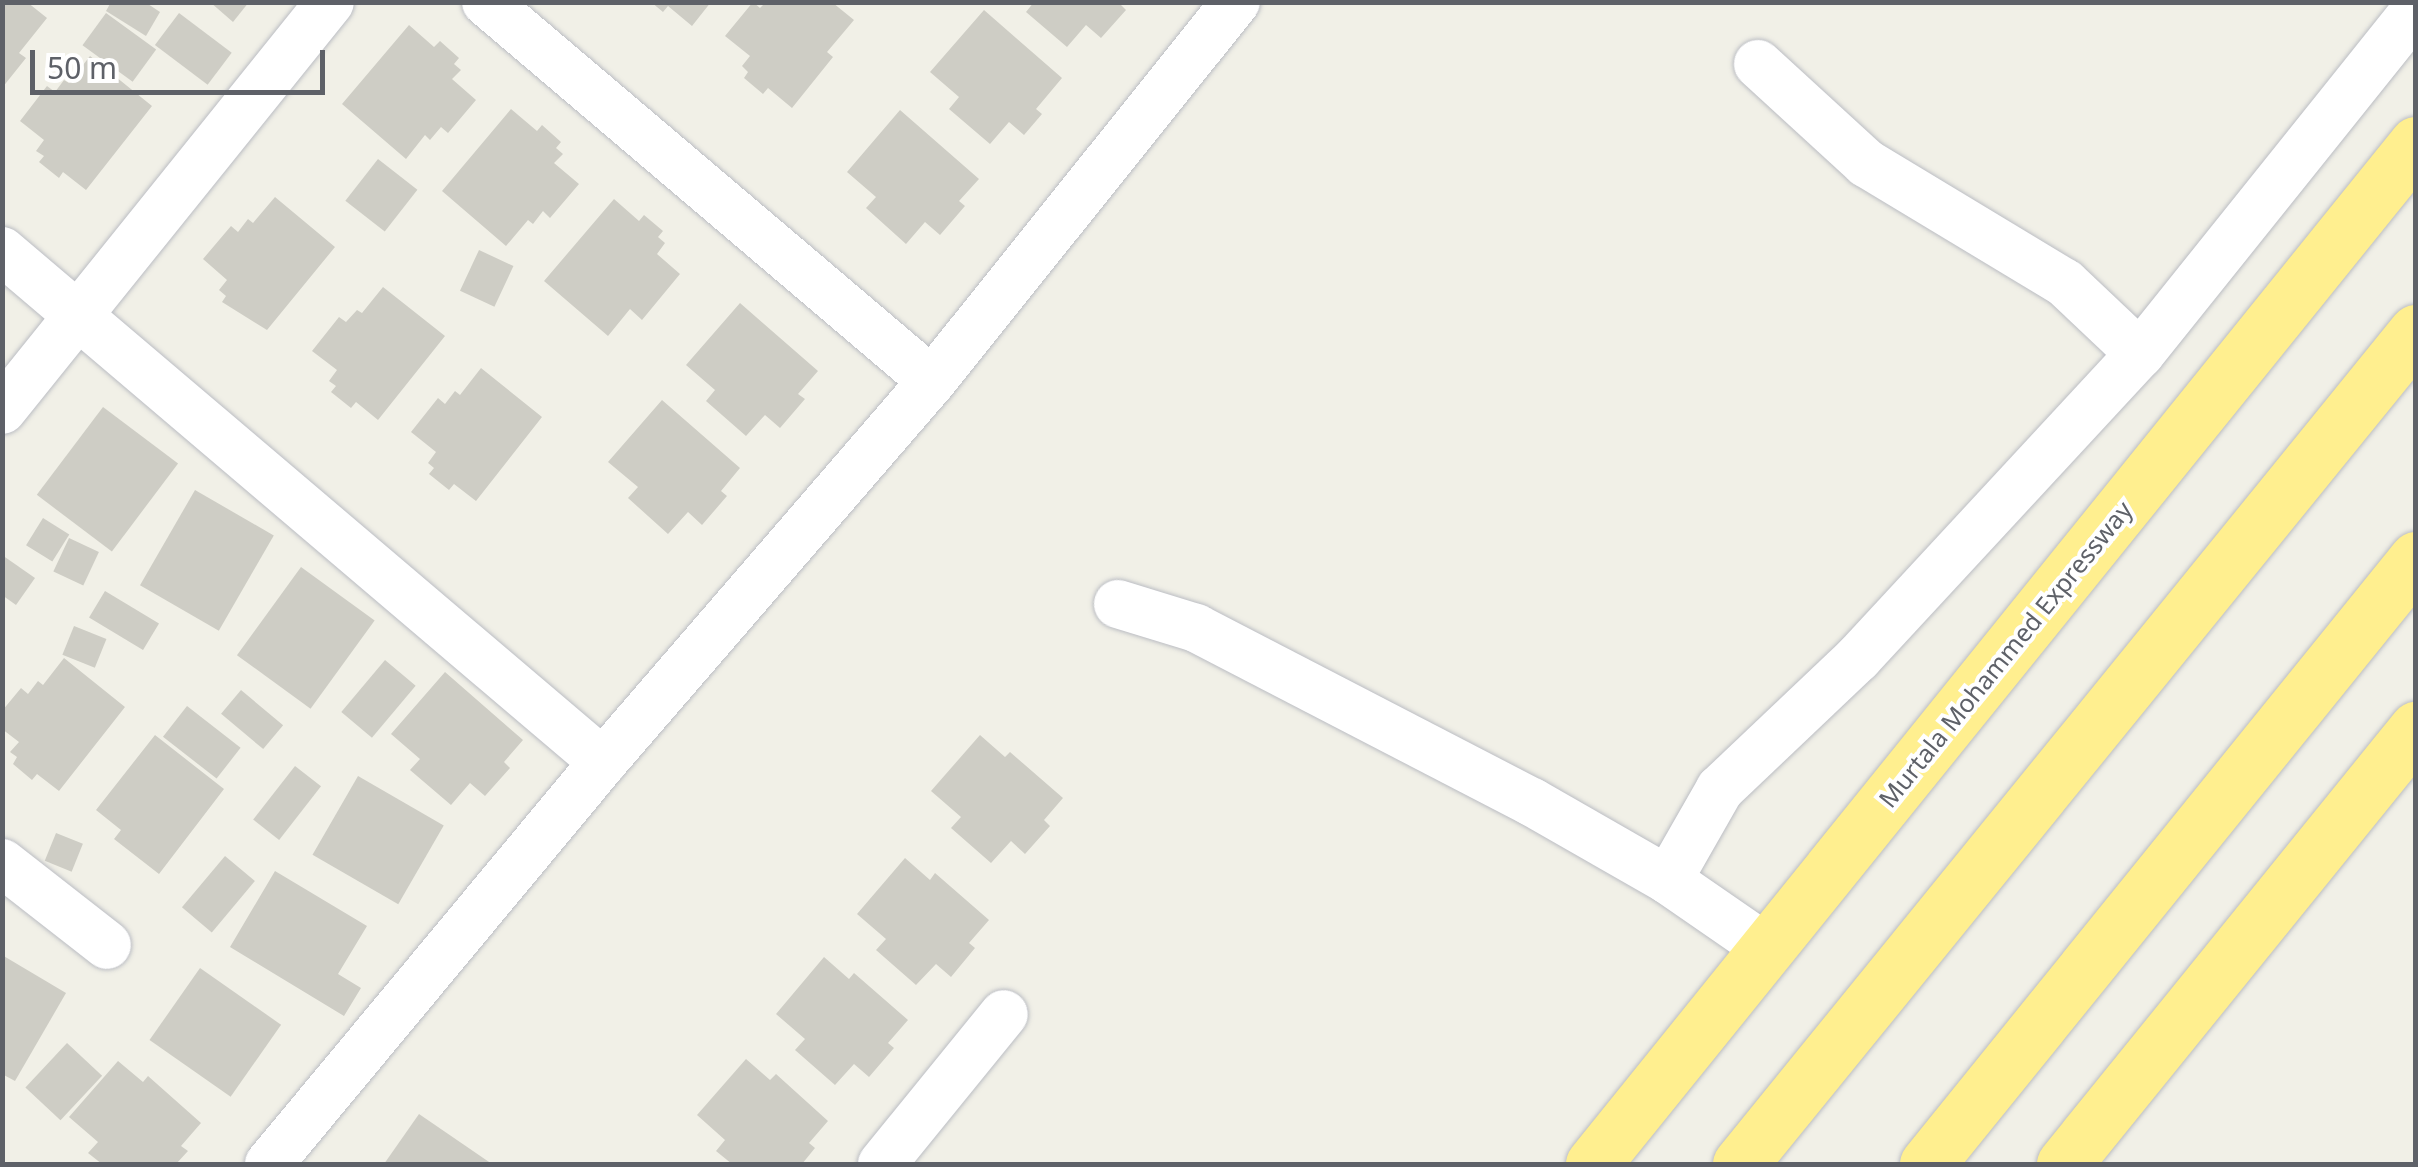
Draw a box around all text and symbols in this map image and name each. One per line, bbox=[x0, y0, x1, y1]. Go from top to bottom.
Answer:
scale bar bbox=[35, 30, 330, 92]
text: 50 m bbox=[47, 47, 117, 88]
street label: Murtala Mohammed Expressway bbox=[1872, 495, 2138, 813]

